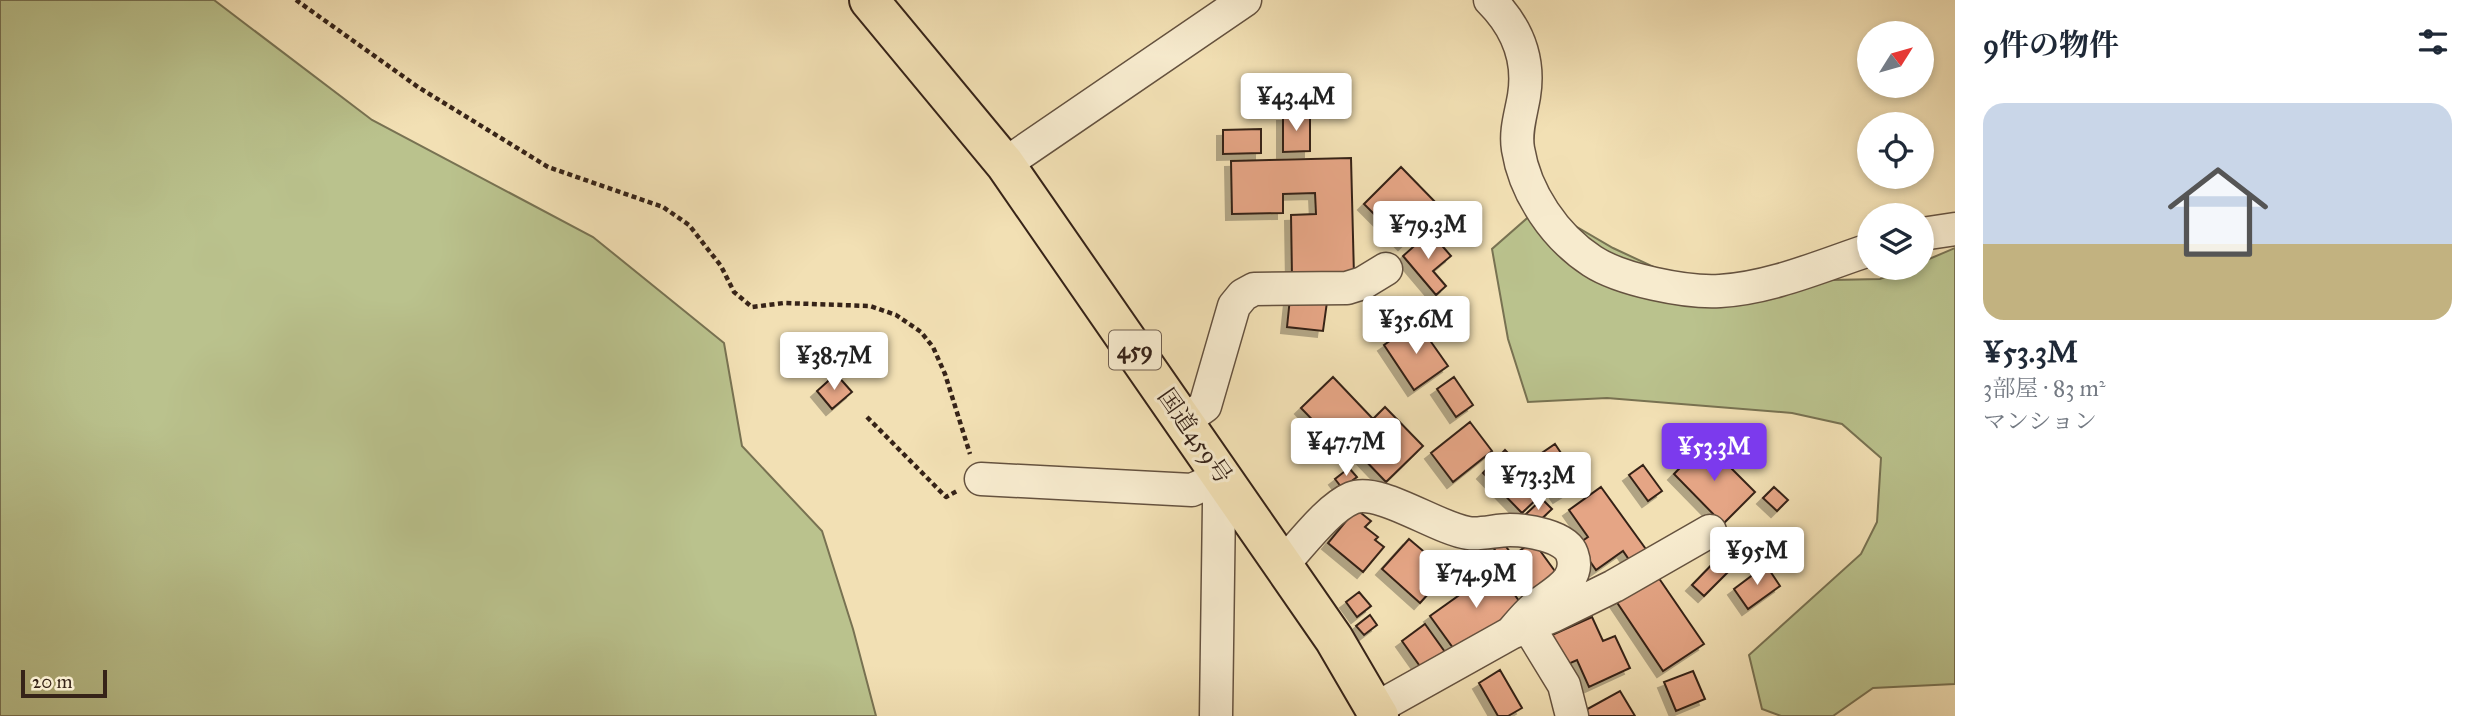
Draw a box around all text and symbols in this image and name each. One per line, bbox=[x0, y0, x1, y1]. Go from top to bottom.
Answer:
north arrow bbox=[1857, 21, 1934, 98]
map controls bbox=[1857, 21, 1934, 280]
icon: filters bbox=[2414, 23, 2452, 61]
text: 9件の物件 bbox=[1983, 27, 2119, 63]
pin: ¥43.4M bbox=[1239, 74, 1353, 133]
text: ¥43.4M bbox=[1257, 82, 1335, 110]
button: locate bbox=[1857, 112, 1934, 189]
icon: home bbox=[2155, 149, 2281, 275]
pin: ¥79.3M bbox=[1371, 202, 1485, 261]
button: layers bbox=[1857, 203, 1934, 280]
text: ¥79.3M bbox=[1389, 210, 1467, 238]
pin: ¥35.6M bbox=[1359, 296, 1473, 356]
text: ¥35.6M bbox=[1379, 305, 1453, 333]
road number: 459 bbox=[1109, 330, 1161, 370]
pin: ¥38.7M bbox=[777, 332, 891, 392]
text: ¥53.3M bbox=[1983, 334, 2078, 370]
text: ¥38.7M bbox=[796, 341, 872, 369]
text: 3部屋 · 83 m² bbox=[1983, 374, 2106, 402]
street label: 国道459号 bbox=[1151, 383, 1239, 489]
text: マンション bbox=[1983, 407, 2097, 435]
pin: ¥47.7M bbox=[1289, 419, 1403, 478]
pin: ¥53.3M bbox=[1657, 424, 1771, 483]
text: ¥47.7M bbox=[1307, 427, 1385, 455]
text: ¥53.3M bbox=[1678, 432, 1750, 460]
pin: ¥73.3M bbox=[1481, 452, 1595, 512]
text: ¥73.3M bbox=[1501, 461, 1575, 489]
pin: ¥95M bbox=[1716, 528, 1798, 587]
text: ¥95M bbox=[1726, 536, 1788, 564]
pin: ¥74.9M bbox=[1419, 550, 1533, 610]
text: ¥74.9M bbox=[1435, 559, 1517, 587]
scale bar bbox=[21, 667, 107, 699]
text: 20 m bbox=[32, 670, 73, 693]

